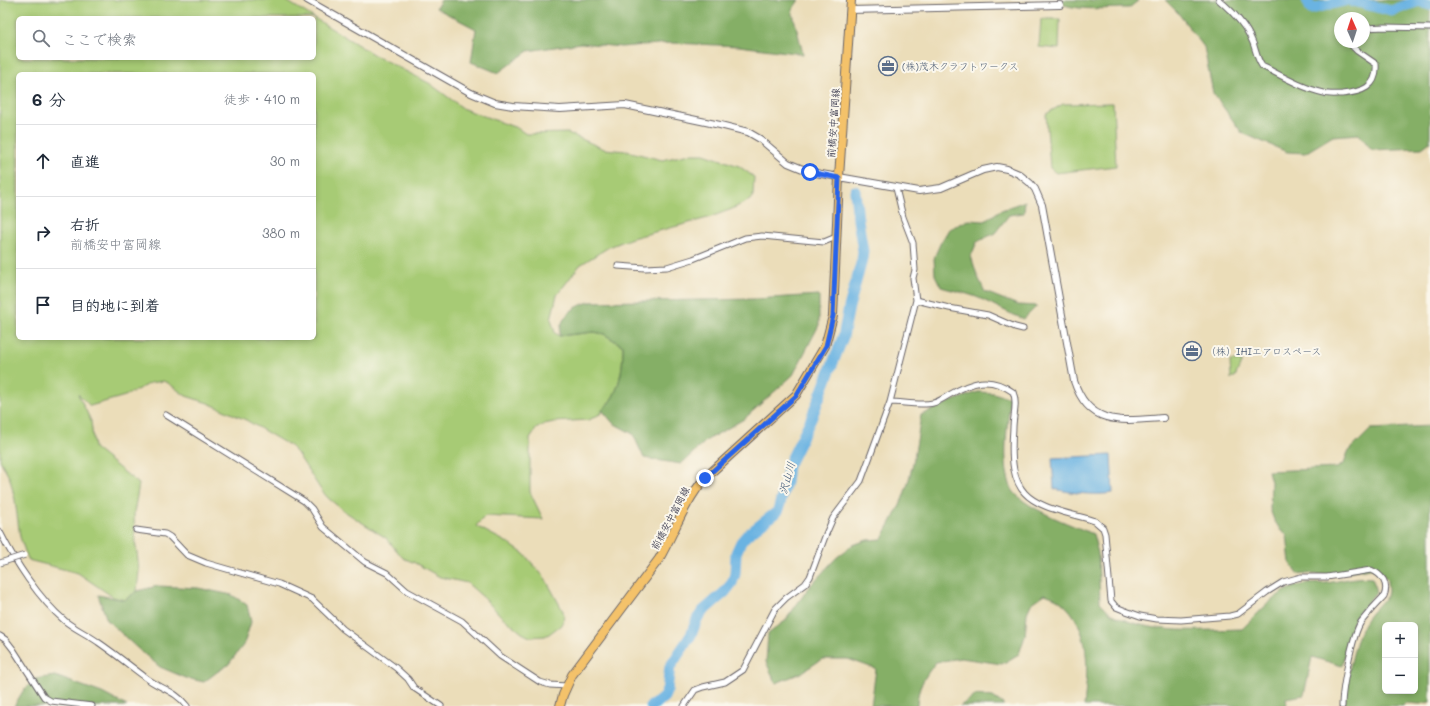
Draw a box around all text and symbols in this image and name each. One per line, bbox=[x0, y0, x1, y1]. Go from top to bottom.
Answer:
north arrow bbox=[1334, 12, 1370, 48]
search box bbox=[16, 16, 316, 60]
icon: search bbox=[30, 27, 52, 49]
text: ここで検索 bbox=[62, 29, 137, 49]
office icon: (株)茂木クラフトワークス bbox=[877, 55, 899, 77]
place label: (株)茂木クラフトワークス bbox=[902, 59, 1019, 73]
text: 6 分 bbox=[32, 88, 65, 110]
street label: 前橋安中富岡線 bbox=[824, 88, 842, 158]
text: 徒歩 · 410 m bbox=[224, 90, 300, 107]
icon: ahead bbox=[32, 150, 54, 172]
text: 直進 bbox=[70, 151, 100, 171]
text: 30 m bbox=[270, 152, 300, 169]
route start bbox=[801, 163, 819, 181]
text: 右折 bbox=[70, 214, 100, 234]
icon: right bbox=[32, 222, 54, 244]
text: 380 m bbox=[262, 224, 300, 241]
text: 前橋安中富岡線 bbox=[70, 235, 161, 252]
icon: arrive bbox=[32, 294, 54, 316]
text: 目的地に到着 bbox=[70, 295, 160, 315]
office icon: （株）IHIエアロスペース bbox=[1181, 340, 1203, 362]
place label: （株）IHIエアロスペース bbox=[1206, 344, 1321, 358]
water label: 沢山川 bbox=[775, 460, 798, 496]
route end bbox=[696, 469, 714, 487]
street label: 前橋安中富岡線 bbox=[647, 484, 693, 552]
map controls bbox=[1382, 622, 1418, 694]
button: + bbox=[1382, 622, 1418, 658]
button: − bbox=[1382, 658, 1418, 694]

